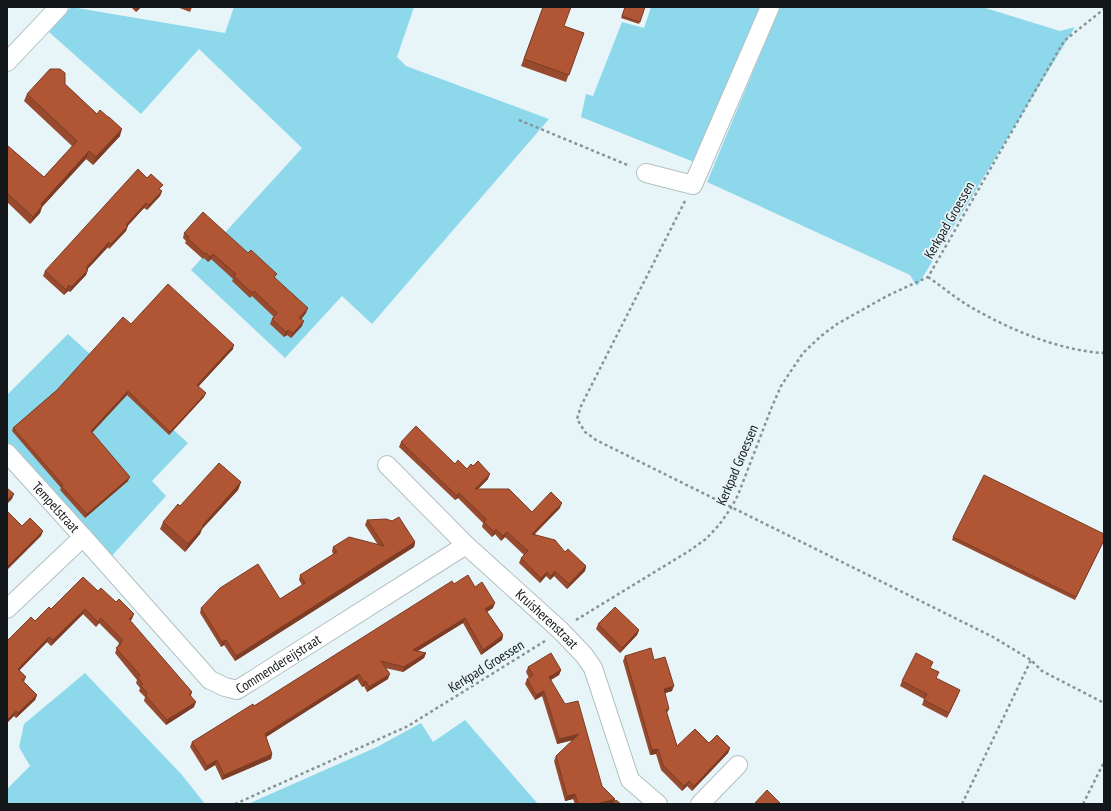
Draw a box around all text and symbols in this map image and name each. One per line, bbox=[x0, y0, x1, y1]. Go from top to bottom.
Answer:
street label: Kerkpad Groessen bbox=[920, 178, 978, 262]
street label: Kerkpad Groessen bbox=[712, 422, 762, 508]
street label: Tempelstraat bbox=[28, 478, 84, 536]
street label: Kruisherenstraat bbox=[512, 585, 582, 653]
street label: Commendereijstraat bbox=[232, 630, 324, 698]
street label: Kerkpad Groessen bbox=[445, 636, 527, 696]

